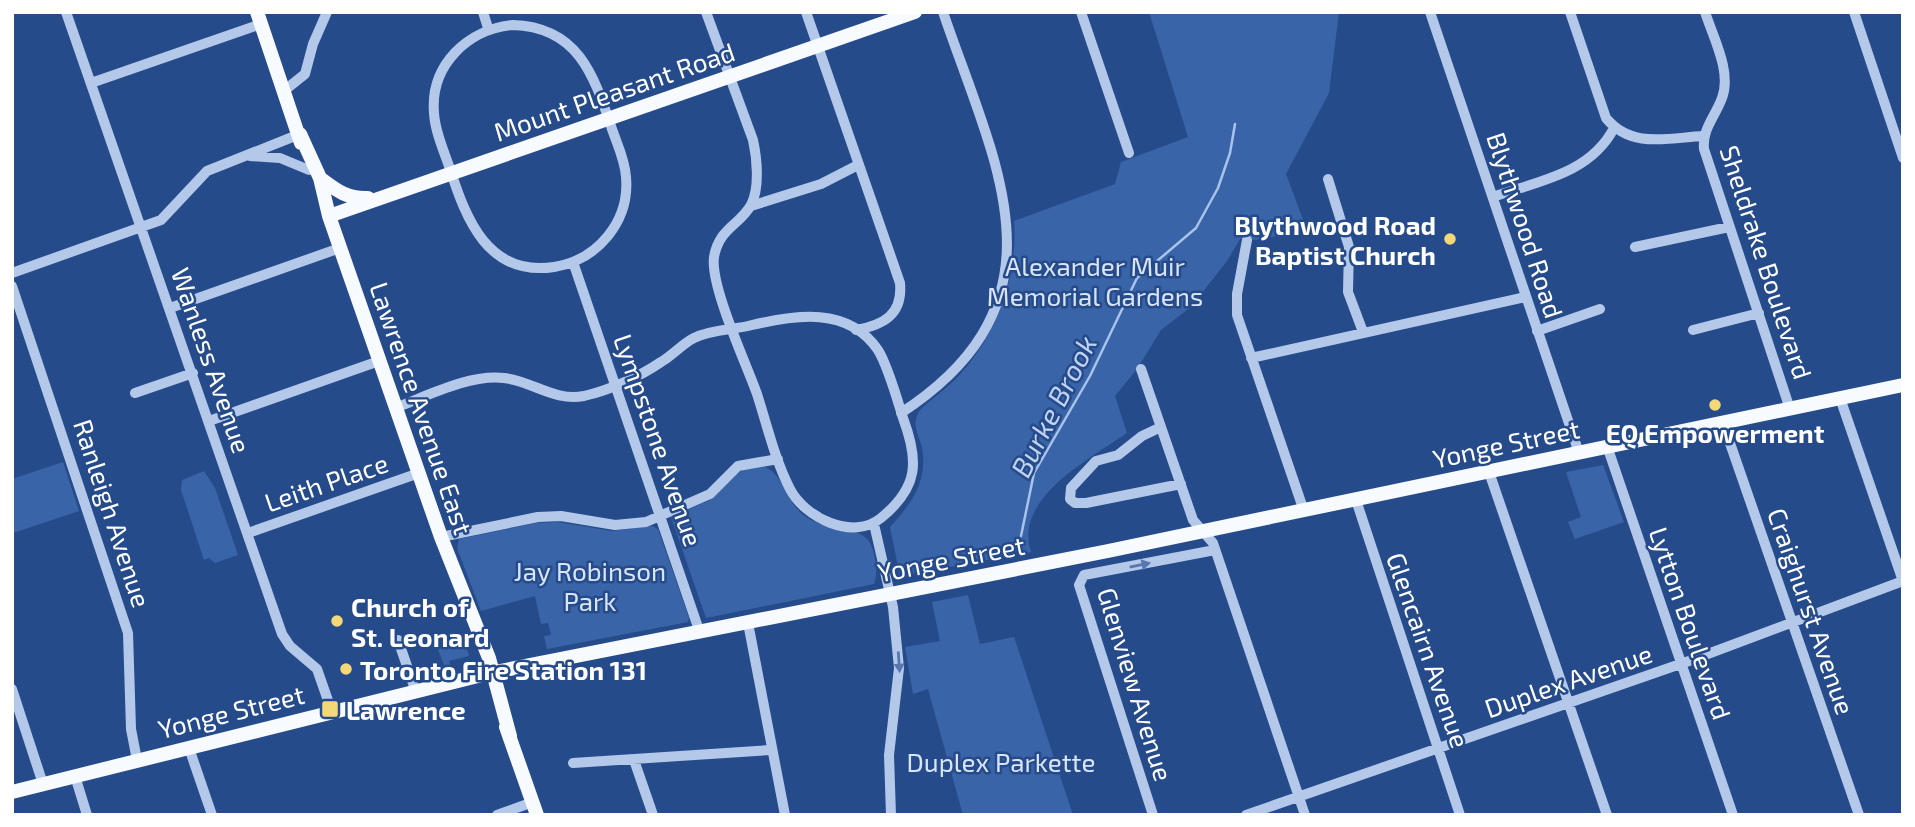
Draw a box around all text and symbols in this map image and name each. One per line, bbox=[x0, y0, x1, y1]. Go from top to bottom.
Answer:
street label: Mount Pleasant Road bbox=[490, 35, 738, 147]
street label: Blythwood Road bbox=[1481, 128, 1571, 322]
street label: Sheldrake Boulevard bbox=[1715, 141, 1819, 383]
place label: Blythwood Road Baptist Church bbox=[1234, 209, 1436, 270]
marker: Blythwood Road Baptist Church bbox=[1442, 231, 1458, 247]
park label: Alexander Muir Memorial Gardens bbox=[987, 250, 1203, 311]
street label: Wanless Avenue bbox=[166, 263, 258, 457]
street label: Lawrence Avenue East bbox=[364, 278, 480, 538]
water label: Burke Brook bbox=[1003, 329, 1103, 483]
street label: Lympstone Avenue bbox=[608, 330, 710, 550]
marker: EQ Empowerment bbox=[1707, 397, 1723, 413]
street label: Yonge Street bbox=[1430, 412, 1582, 474]
street label: Ranleigh Avenue bbox=[68, 415, 158, 611]
place label: EQ Empowerment bbox=[1606, 417, 1825, 449]
street label: Leith Place bbox=[260, 446, 392, 518]
street label: Craighurst Avenue bbox=[1762, 504, 1862, 718]
street label: Lytton Boulevard bbox=[1644, 523, 1738, 723]
street label: Yonge Street bbox=[875, 529, 1027, 587]
street label: Glencairn Avenue bbox=[1381, 548, 1477, 752]
park label: Jay Robinson Park bbox=[514, 555, 666, 616]
one-way arrow bbox=[1129, 559, 1151, 570]
street label: Glenview Avenue bbox=[1092, 584, 1180, 784]
place label: Church of St. Leonard bbox=[351, 591, 490, 652]
marker: Church of St. Leonard bbox=[329, 613, 345, 629]
street label: Duplex Avenue bbox=[1480, 637, 1656, 723]
one-way arrow bbox=[893, 651, 904, 673]
place label: Toronto Fire Station 131 bbox=[360, 654, 647, 685]
marker: Toronto Fire Station 131 bbox=[338, 661, 354, 677]
street label: Yonge Street bbox=[155, 678, 307, 744]
place label: Lawrence bbox=[346, 694, 466, 725]
marker: Lawrence bbox=[320, 699, 340, 719]
park label: Duplex Parkette bbox=[907, 746, 1095, 777]

